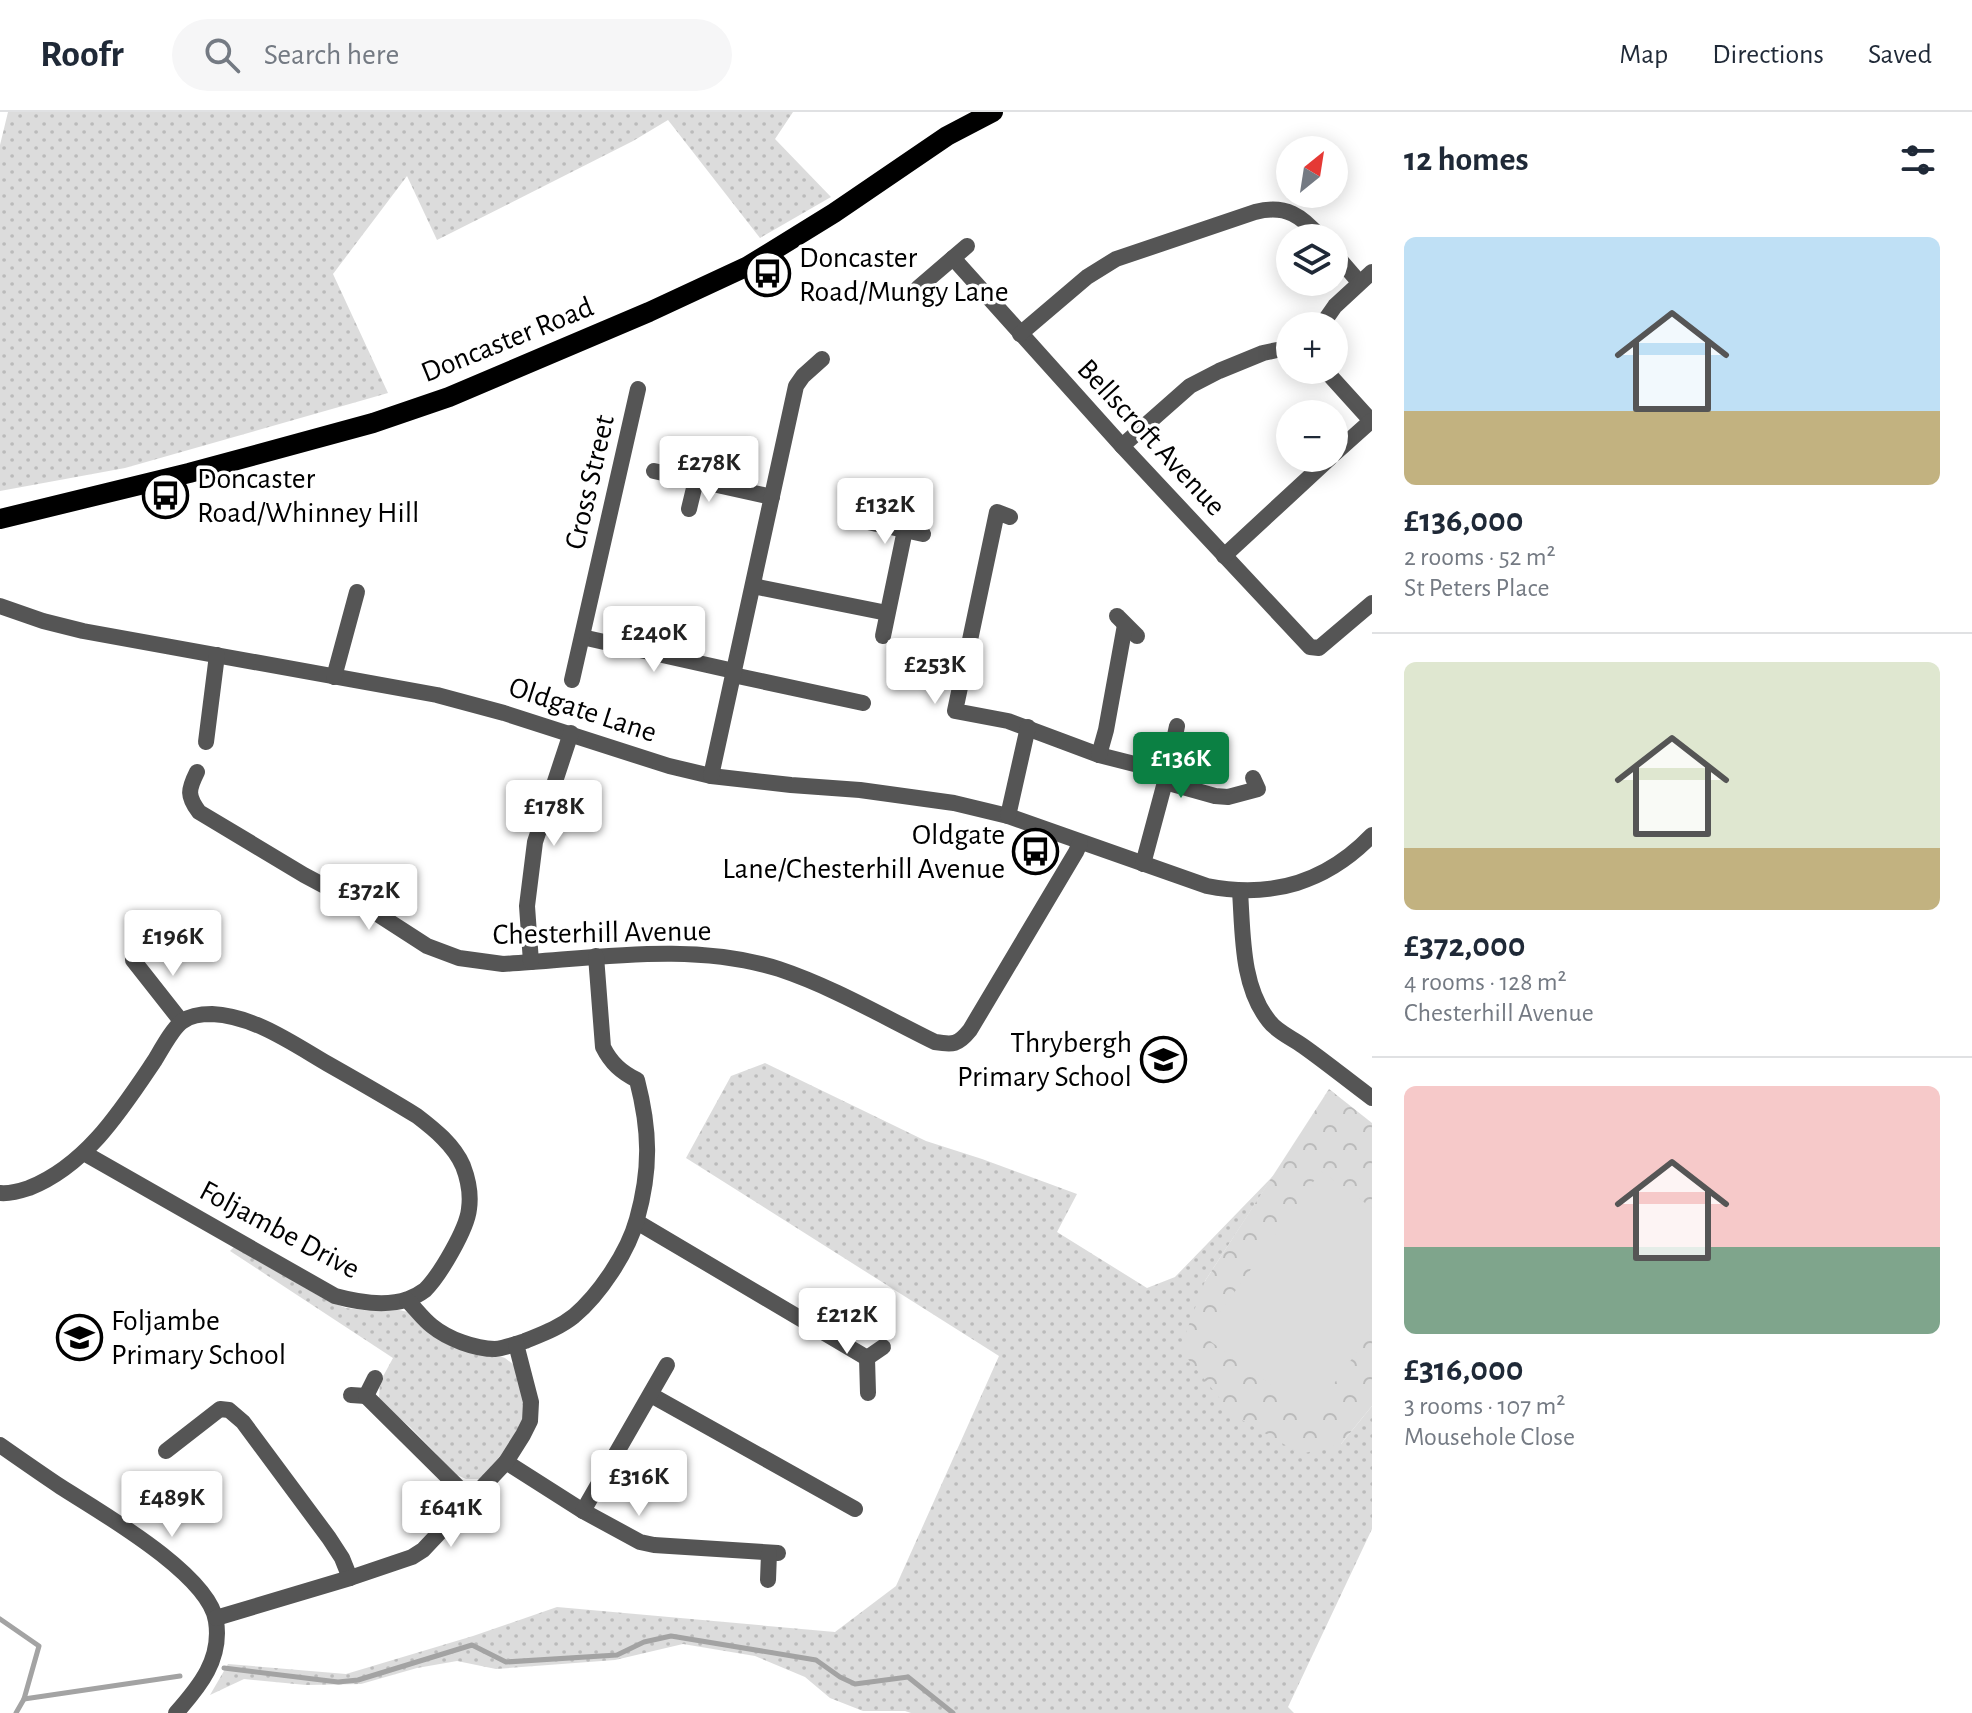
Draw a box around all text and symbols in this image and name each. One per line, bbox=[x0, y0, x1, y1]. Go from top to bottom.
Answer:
search box bbox=[172, 19, 732, 91]
icon: search bbox=[200, 33, 244, 77]
text: Roofr bbox=[40, 36, 124, 74]
text: Search here bbox=[264, 40, 399, 70]
text: Map bbox=[1619, 41, 1668, 69]
text: Directions bbox=[1712, 41, 1824, 69]
text: Saved bbox=[1868, 41, 1932, 69]
north arrow bbox=[1276, 136, 1348, 208]
map controls bbox=[1276, 136, 1348, 472]
icon: filters bbox=[1896, 138, 1940, 182]
text: 12 homes bbox=[1404, 143, 1529, 177]
button: layers bbox=[1276, 224, 1348, 296]
place label: Doncaster Road/Mungy Lane bbox=[799, 243, 1009, 307]
bus stop icon: Doncaster Road/Mungy Lane bbox=[744, 250, 792, 298]
icon: home bbox=[1600, 289, 1744, 433]
street label: Doncaster Road bbox=[417, 292, 598, 388]
button: + bbox=[1276, 312, 1348, 384]
street label: Bellscroft Avenue bbox=[1071, 354, 1231, 522]
button: − bbox=[1276, 400, 1348, 472]
street label: Cross Street bbox=[560, 412, 620, 552]
pin: £278K bbox=[653, 436, 765, 504]
text: £278K bbox=[677, 449, 741, 475]
place label: Doncaster Road/Whinney Hill bbox=[197, 464, 419, 528]
bus stop icon: Doncaster Road/Whinney Hill bbox=[142, 471, 190, 519]
pin: £132K bbox=[829, 478, 941, 546]
text: £132K bbox=[855, 491, 915, 517]
text: £136,000 bbox=[1404, 504, 1523, 538]
text: 2 rooms · 52 m² bbox=[1404, 544, 1556, 570]
text: St Peters Place bbox=[1404, 575, 1549, 601]
pin: £240K bbox=[598, 606, 710, 674]
text: £240K bbox=[621, 619, 687, 645]
pin: £253K bbox=[879, 638, 991, 706]
text: £253K bbox=[904, 651, 966, 677]
street label: Oldgate Lane bbox=[505, 672, 660, 748]
icon: home bbox=[1600, 714, 1744, 858]
pin: £136K bbox=[1125, 732, 1237, 800]
text: £136K bbox=[1151, 745, 1211, 771]
pin: £178K bbox=[498, 780, 610, 848]
text: £178K bbox=[524, 793, 584, 819]
place label: Oldgate Lane/Chesterhill Avenue bbox=[722, 820, 1005, 884]
bus stop icon: Oldgate Lane/Chesterhill Avenue bbox=[1012, 827, 1060, 875]
pin: £372K bbox=[313, 864, 425, 932]
text: £372K bbox=[338, 877, 400, 903]
pin: £196K bbox=[117, 910, 229, 978]
street label: Chesterhill Avenue bbox=[492, 916, 712, 950]
text: £196K bbox=[142, 923, 204, 949]
text: £372,000 bbox=[1404, 929, 1525, 963]
text: 4 rooms · 128 m² bbox=[1404, 969, 1567, 995]
text: Chesterhill Avenue bbox=[1404, 1000, 1594, 1026]
place label: Thrybergh Primary School bbox=[957, 1028, 1132, 1092]
school or university icon: Thrybergh Primary School bbox=[1139, 1035, 1187, 1083]
icon: home bbox=[1600, 1138, 1744, 1282]
street label: Foljambe Drive bbox=[195, 1175, 364, 1284]
pin: £212K bbox=[791, 1288, 903, 1356]
text: £212K bbox=[817, 1301, 877, 1327]
place label: Foljambe Primary School bbox=[111, 1306, 286, 1370]
school or university icon: Foljambe Primary School bbox=[56, 1313, 104, 1361]
text: £316,000 bbox=[1404, 1353, 1523, 1387]
text: 3 rooms · 107 m² bbox=[1404, 1393, 1565, 1419]
text: Mousehole Close bbox=[1404, 1424, 1575, 1450]
pin: £316K bbox=[583, 1450, 695, 1518]
text: £316K bbox=[609, 1463, 669, 1489]
pin: £489K bbox=[116, 1471, 228, 1539]
pin: £641K bbox=[395, 1481, 507, 1549]
text: £489K bbox=[139, 1484, 205, 1510]
text: £641K bbox=[420, 1494, 482, 1520]

